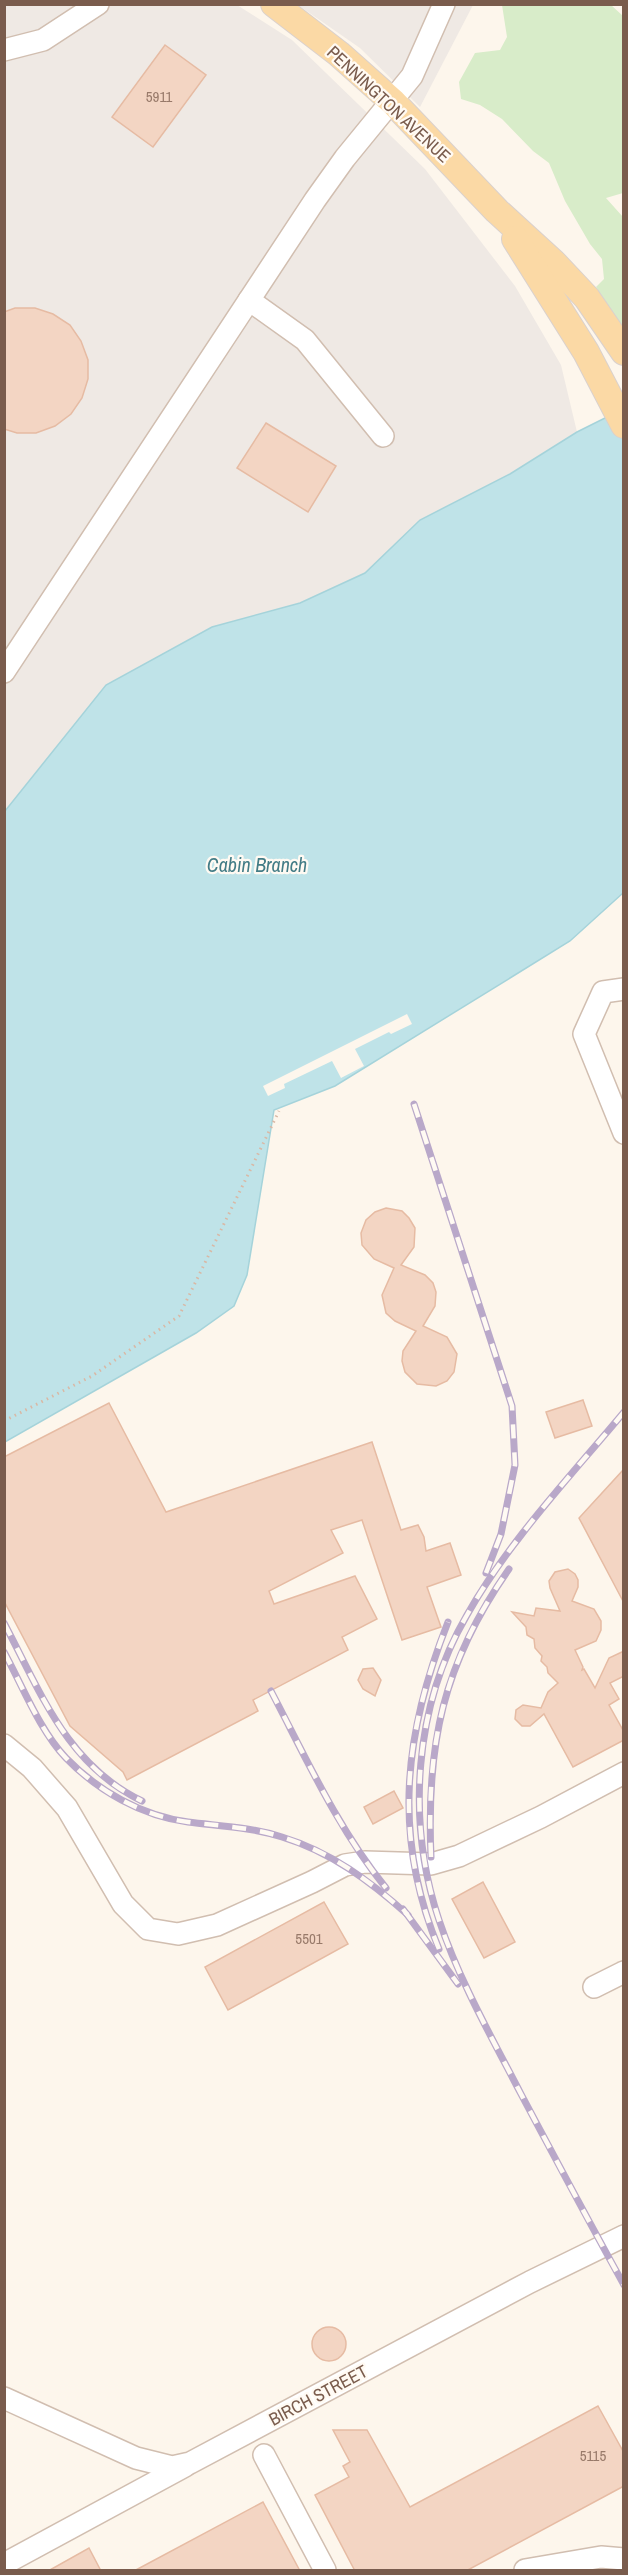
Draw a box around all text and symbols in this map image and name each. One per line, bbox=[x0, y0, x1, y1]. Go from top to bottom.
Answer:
street label: PENNINGTON AVENUE bbox=[322, 40, 456, 168]
house number: 5911 bbox=[146, 86, 172, 107]
water label: Cabin Branch bbox=[207, 851, 307, 878]
house number: 5501 bbox=[295, 1928, 323, 1949]
street label: BIRCH STREET bbox=[264, 2359, 372, 2431]
house number: 5115 bbox=[580, 2445, 606, 2466]

